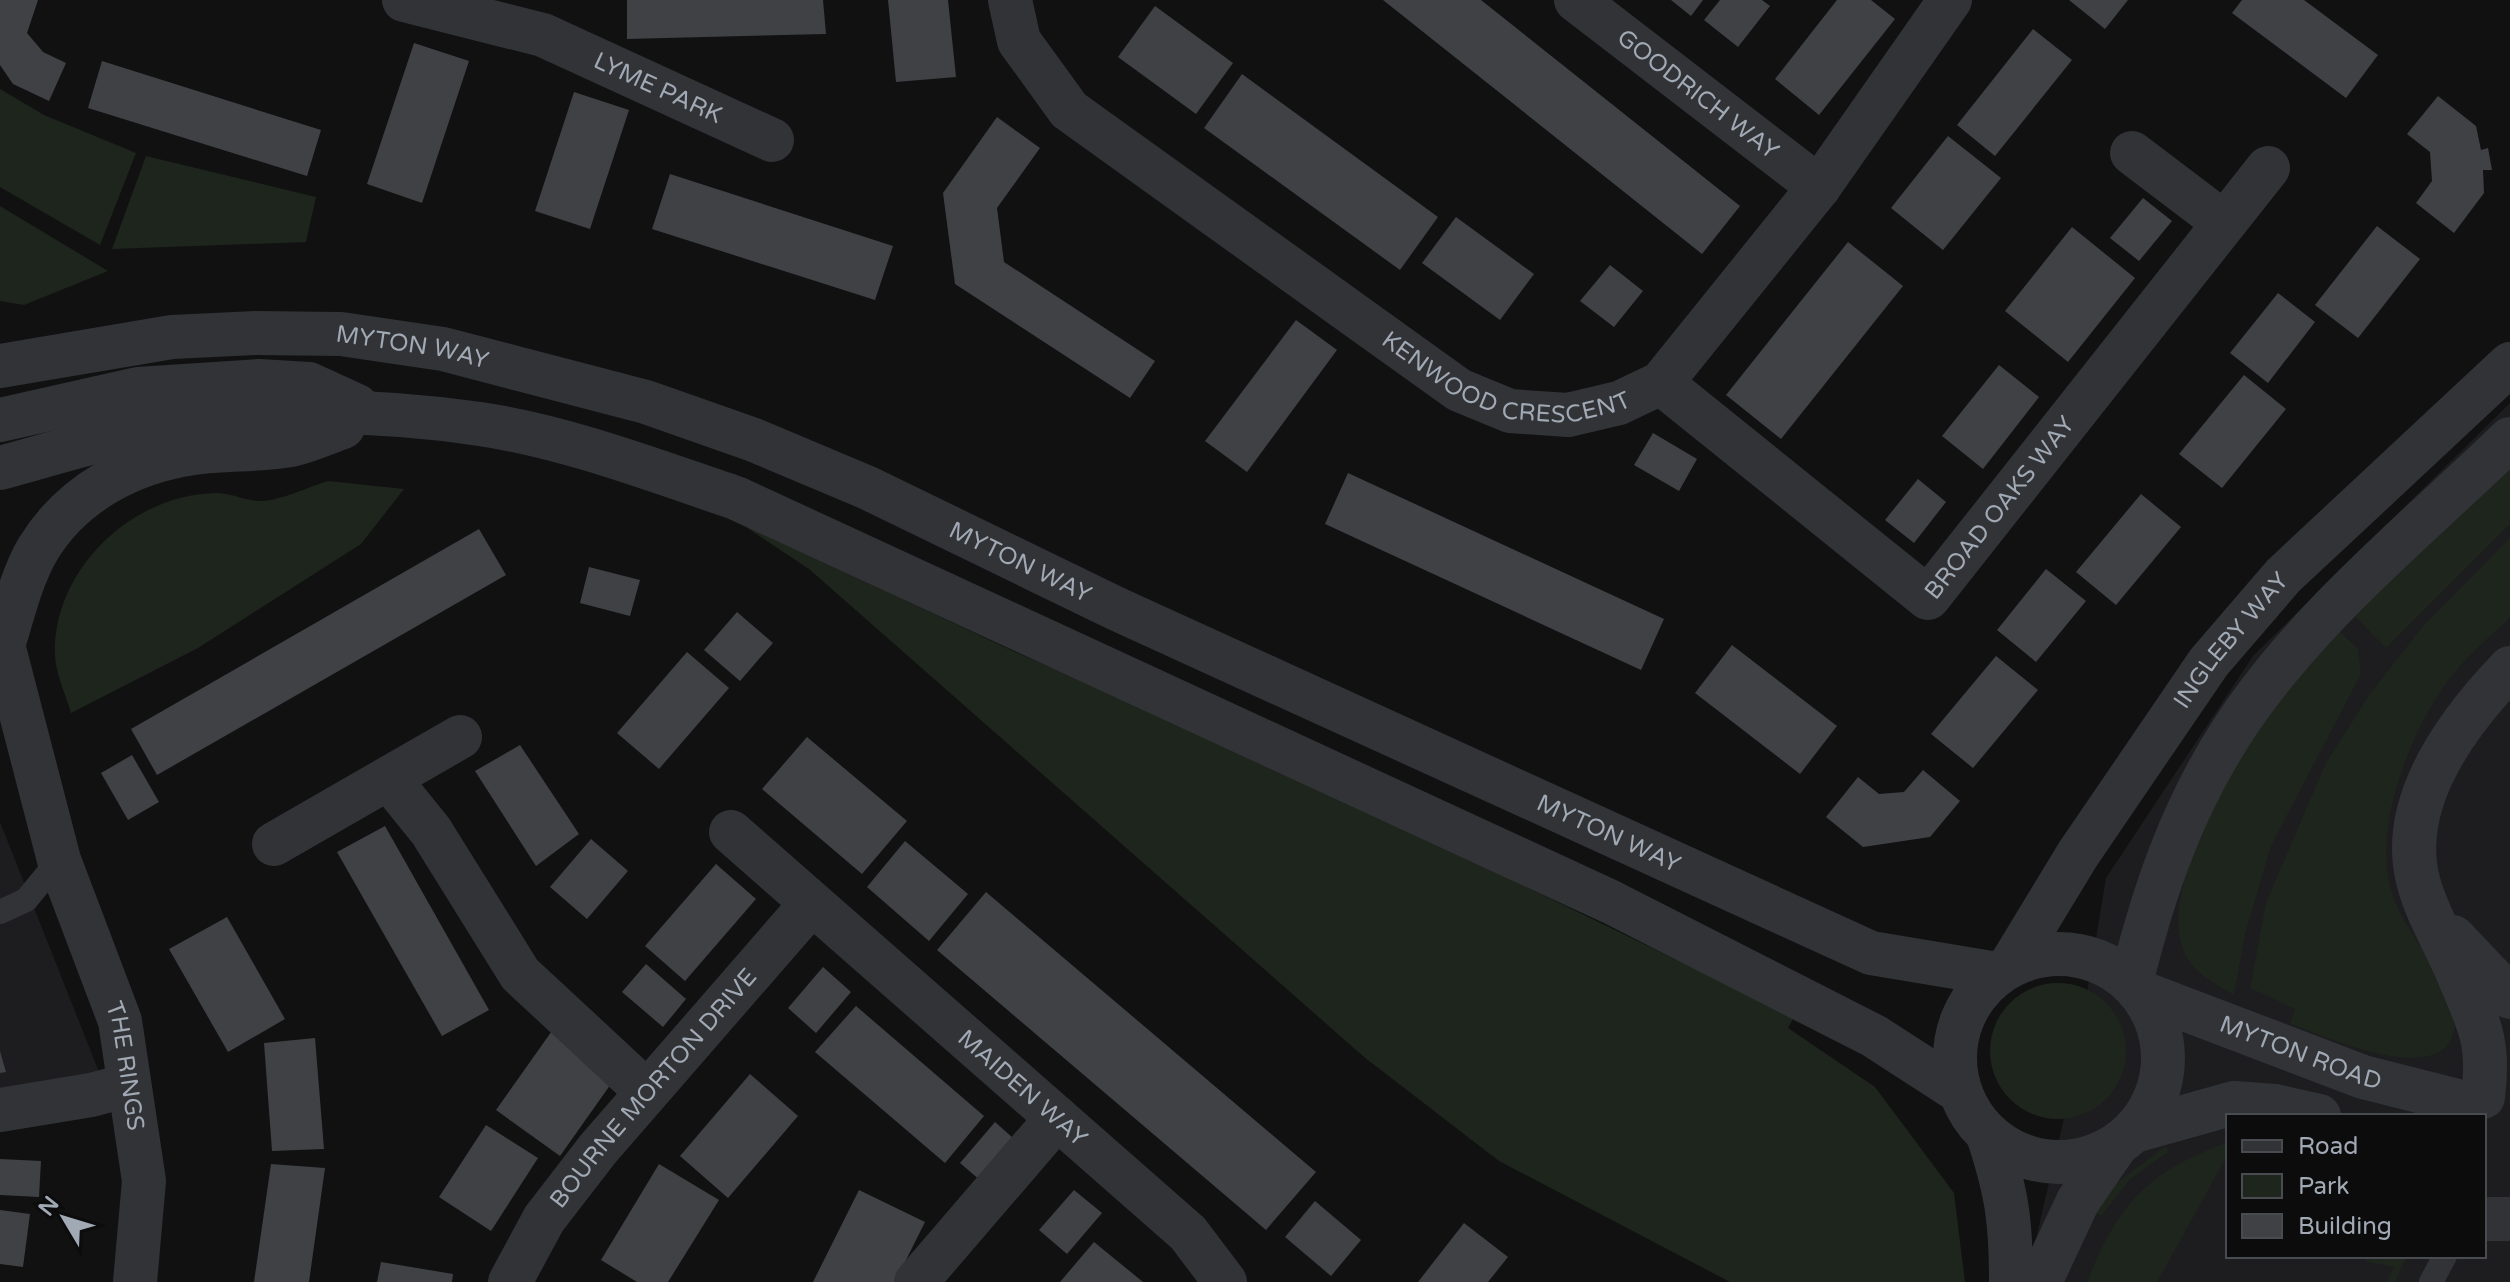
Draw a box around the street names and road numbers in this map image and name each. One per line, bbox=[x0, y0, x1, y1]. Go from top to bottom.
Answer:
street label: GOODRICH WAY bbox=[1611, 23, 1785, 165]
street label: LYME PARK bbox=[589, 46, 727, 130]
street label: MYTON WAY bbox=[334, 319, 492, 375]
street label: KENWOOD CRESCENT bbox=[1376, 325, 1636, 430]
street label: BROAD OAKS WAY bbox=[1918, 410, 2081, 605]
street label: MYTON WAY bbox=[944, 515, 1096, 609]
street label: INGLEBY WAY bbox=[2167, 566, 2294, 714]
street label: MYTON WAY bbox=[1532, 788, 1685, 879]
street label: BOURNE MORTON DRIVE bbox=[543, 962, 763, 1214]
street label: THE RINGS bbox=[99, 997, 151, 1132]
street label: MYTON ROAD bbox=[2216, 1009, 2385, 1096]
street label: MAIDEN WAY bbox=[952, 1023, 1093, 1153]

